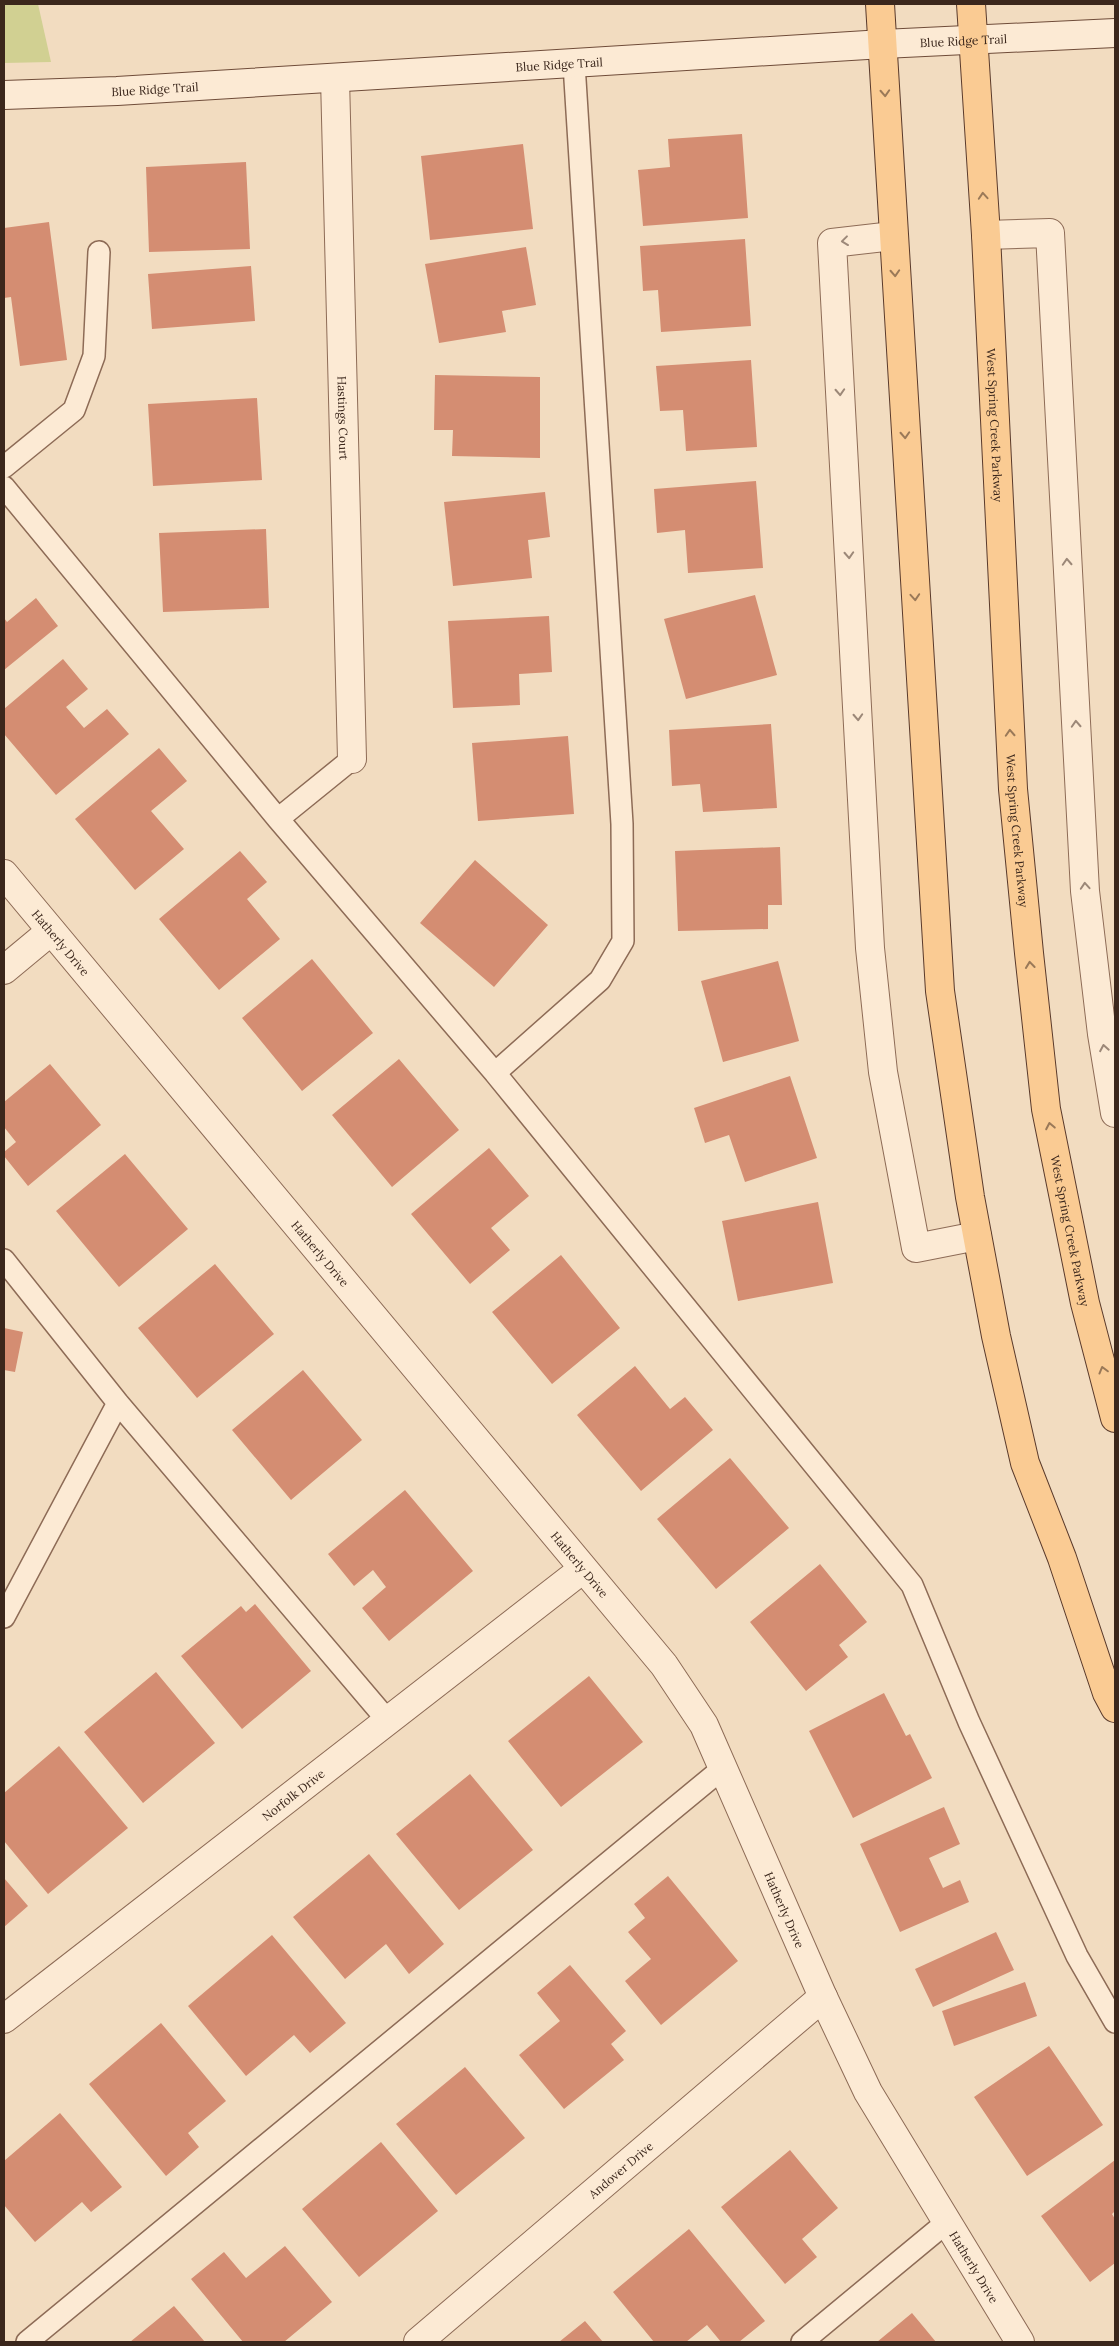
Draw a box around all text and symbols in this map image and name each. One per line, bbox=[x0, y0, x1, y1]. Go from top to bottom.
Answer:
street label: Blue Ridge Trail bbox=[919, 31, 1007, 50]
street label: Blue Ridge Trail bbox=[515, 54, 603, 74]
street label: Blue Ridge Trail bbox=[111, 79, 199, 99]
one-way arrow bbox=[880, 89, 891, 97]
one-way arrow bbox=[978, 192, 989, 200]
one-way arrow bbox=[840, 236, 849, 246]
one-way arrow bbox=[890, 269, 901, 277]
street label: West Spring Creek Parkway bbox=[984, 348, 1007, 503]
street label: Hastings Court bbox=[335, 376, 352, 461]
one-way arrow bbox=[834, 389, 845, 397]
one-way arrow bbox=[899, 431, 910, 439]
one-way arrow bbox=[843, 551, 854, 559]
one-way arrow bbox=[1062, 558, 1073, 566]
one-way arrow bbox=[909, 593, 920, 601]
one-way arrow bbox=[852, 713, 863, 721]
one-way arrow bbox=[1070, 720, 1081, 728]
one-way arrow bbox=[1005, 729, 1016, 737]
street label: West Spring Creek Parkway bbox=[1004, 754, 1032, 909]
one-way arrow bbox=[1079, 882, 1090, 890]
street label: Hatherly Drive bbox=[29, 906, 93, 979]
one-way arrow bbox=[1025, 961, 1036, 969]
one-way arrow bbox=[1100, 1043, 1110, 1052]
one-way arrow bbox=[1045, 1122, 1055, 1131]
street label: West Spring Creek Parkway bbox=[1048, 1154, 1093, 1309]
street label: Hatherly Drive bbox=[289, 1217, 353, 1290]
one-way arrow bbox=[1098, 1366, 1109, 1375]
street label: Hatherly Drive bbox=[548, 1528, 612, 1601]
street label: Norfolk Drive bbox=[259, 1765, 328, 1823]
street label: Hatherly Drive bbox=[762, 1869, 808, 1951]
street label: Andover Drive bbox=[584, 2138, 656, 2202]
street label: Hatherly Drive bbox=[947, 2228, 1002, 2306]

